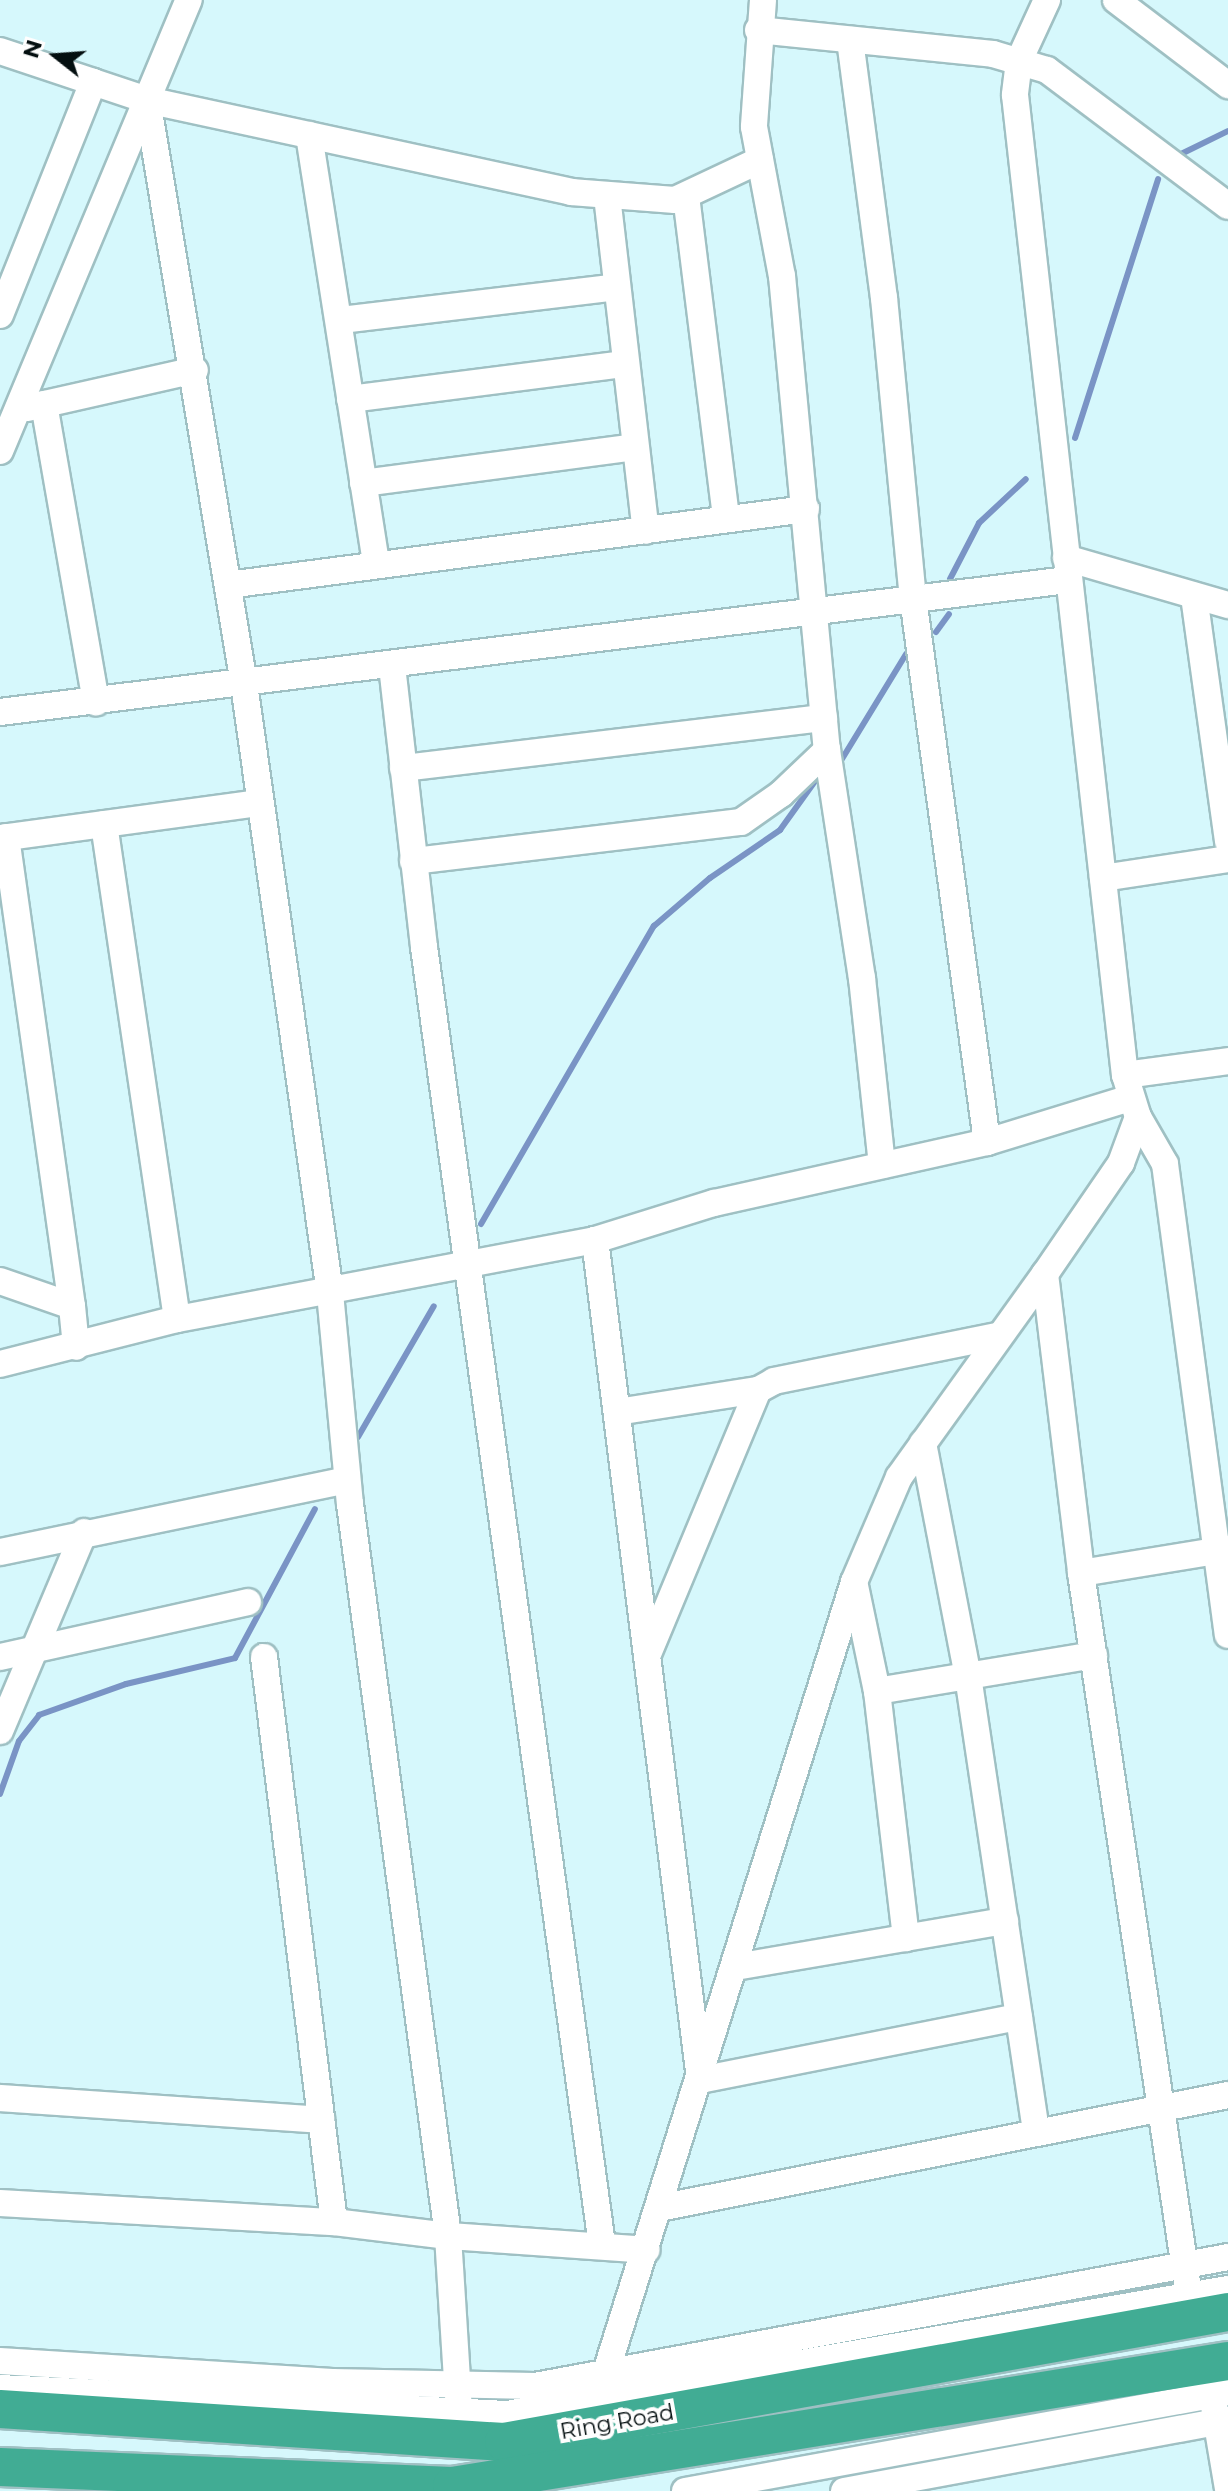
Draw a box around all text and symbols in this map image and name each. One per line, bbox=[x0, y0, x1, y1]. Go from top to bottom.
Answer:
north arrow bbox=[16, 16, 96, 96]
text: N bbox=[17, 36, 48, 61]
street label: Ring Road bbox=[558, 2399, 676, 2445]

